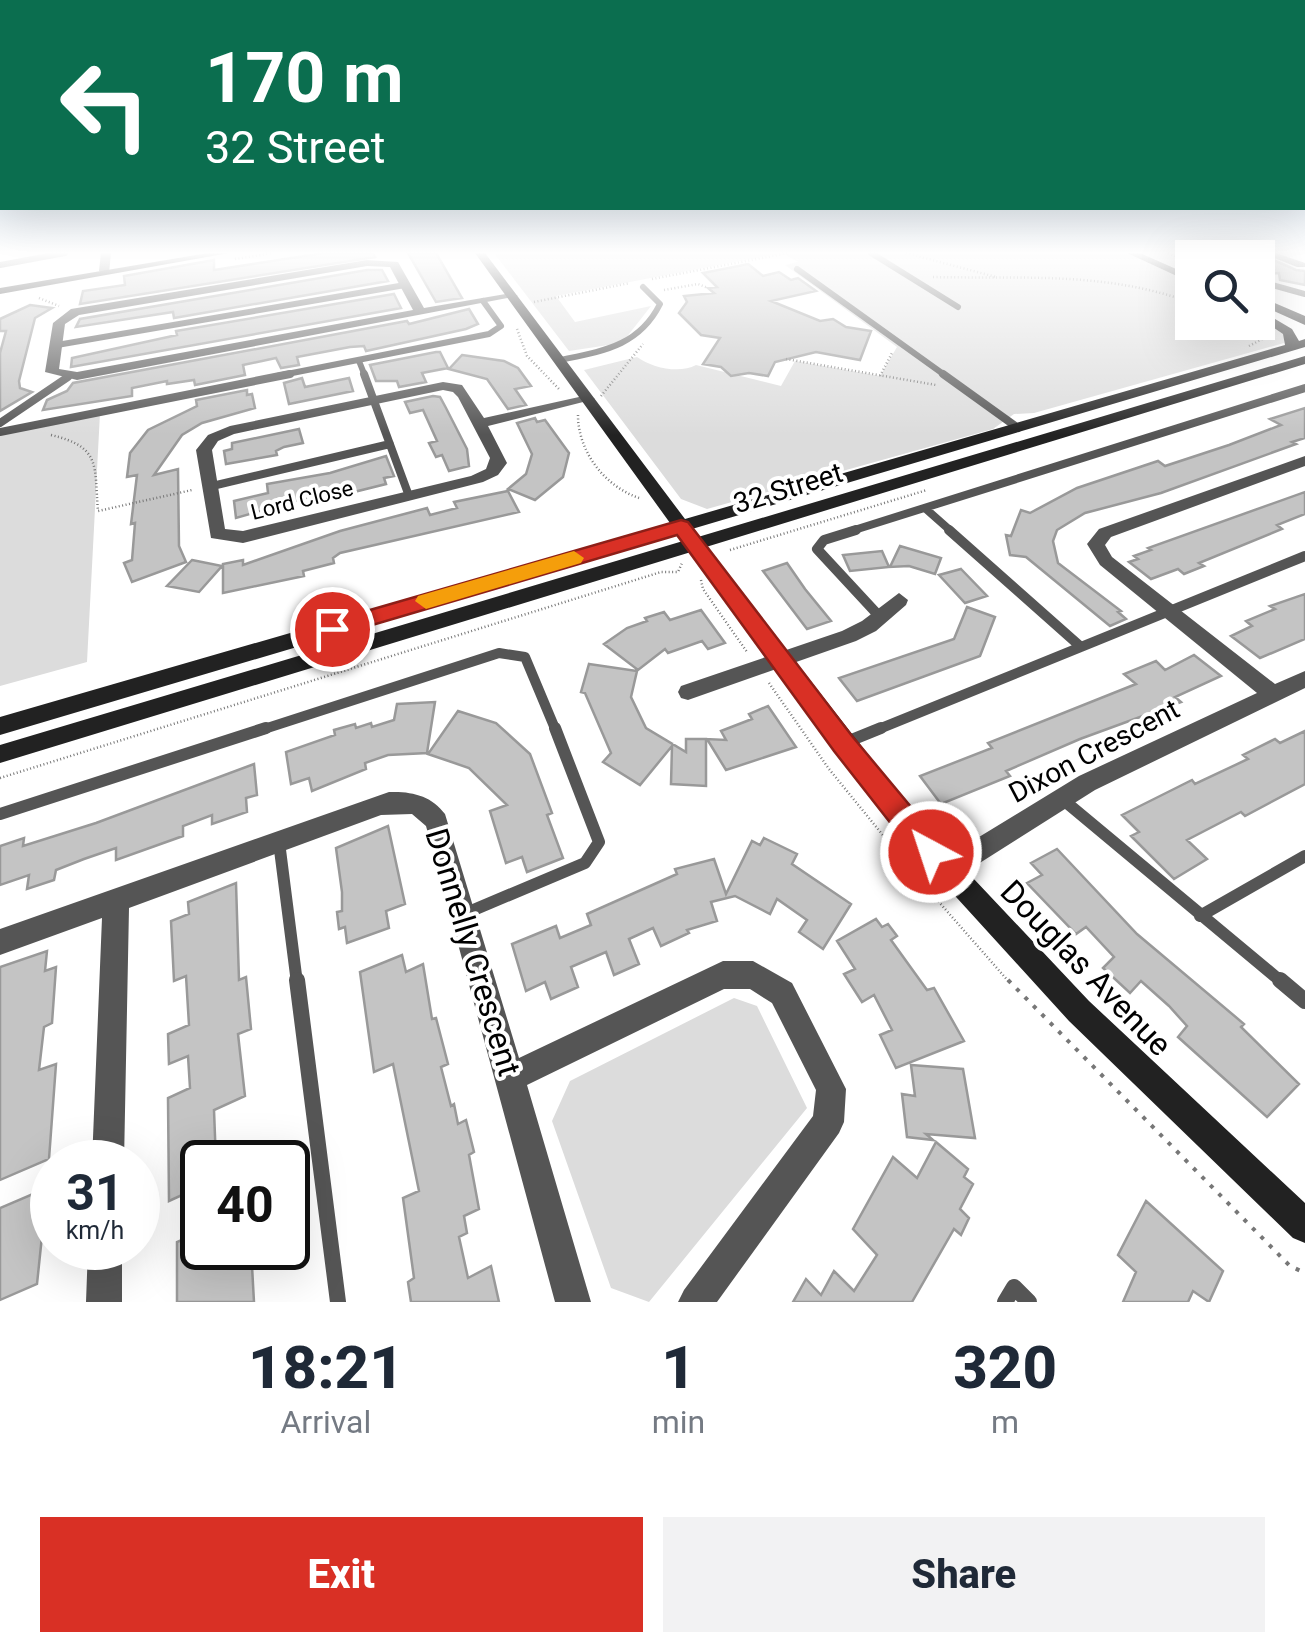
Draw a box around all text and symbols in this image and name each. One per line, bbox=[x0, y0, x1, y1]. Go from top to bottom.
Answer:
text: 170 m bbox=[205, 37, 404, 119]
icon: left bbox=[40, 40, 170, 170]
text: 32 Street bbox=[205, 121, 385, 174]
map controls bbox=[1175, 240, 1275, 340]
button: search bbox=[1175, 240, 1275, 340]
street label: 32 Street bbox=[729, 456, 847, 520]
street label: Lord Close bbox=[248, 475, 356, 525]
pin bbox=[290, 587, 375, 672]
icon: arrive bbox=[305, 602, 360, 657]
street label: Dixon Crescent bbox=[1003, 692, 1185, 810]
position arrow bbox=[879, 800, 983, 904]
street label: Donnelly Crescent bbox=[417, 824, 529, 1080]
street label: Douglas Avenue bbox=[993, 872, 1179, 1064]
speed limit sign: 40 bbox=[180, 1140, 310, 1270]
text: 31 bbox=[66, 1164, 124, 1222]
text: km/h bbox=[66, 1216, 124, 1245]
text: 18:21 bbox=[248, 1332, 404, 1403]
text: 1 bbox=[661, 1332, 696, 1403]
text: 320 bbox=[953, 1332, 1057, 1403]
text: Arrival bbox=[280, 1403, 371, 1441]
text: min bbox=[652, 1403, 705, 1441]
text: m bbox=[991, 1403, 1019, 1441]
button: Exit bbox=[40, 1517, 643, 1632]
button: Share bbox=[663, 1517, 1265, 1632]

